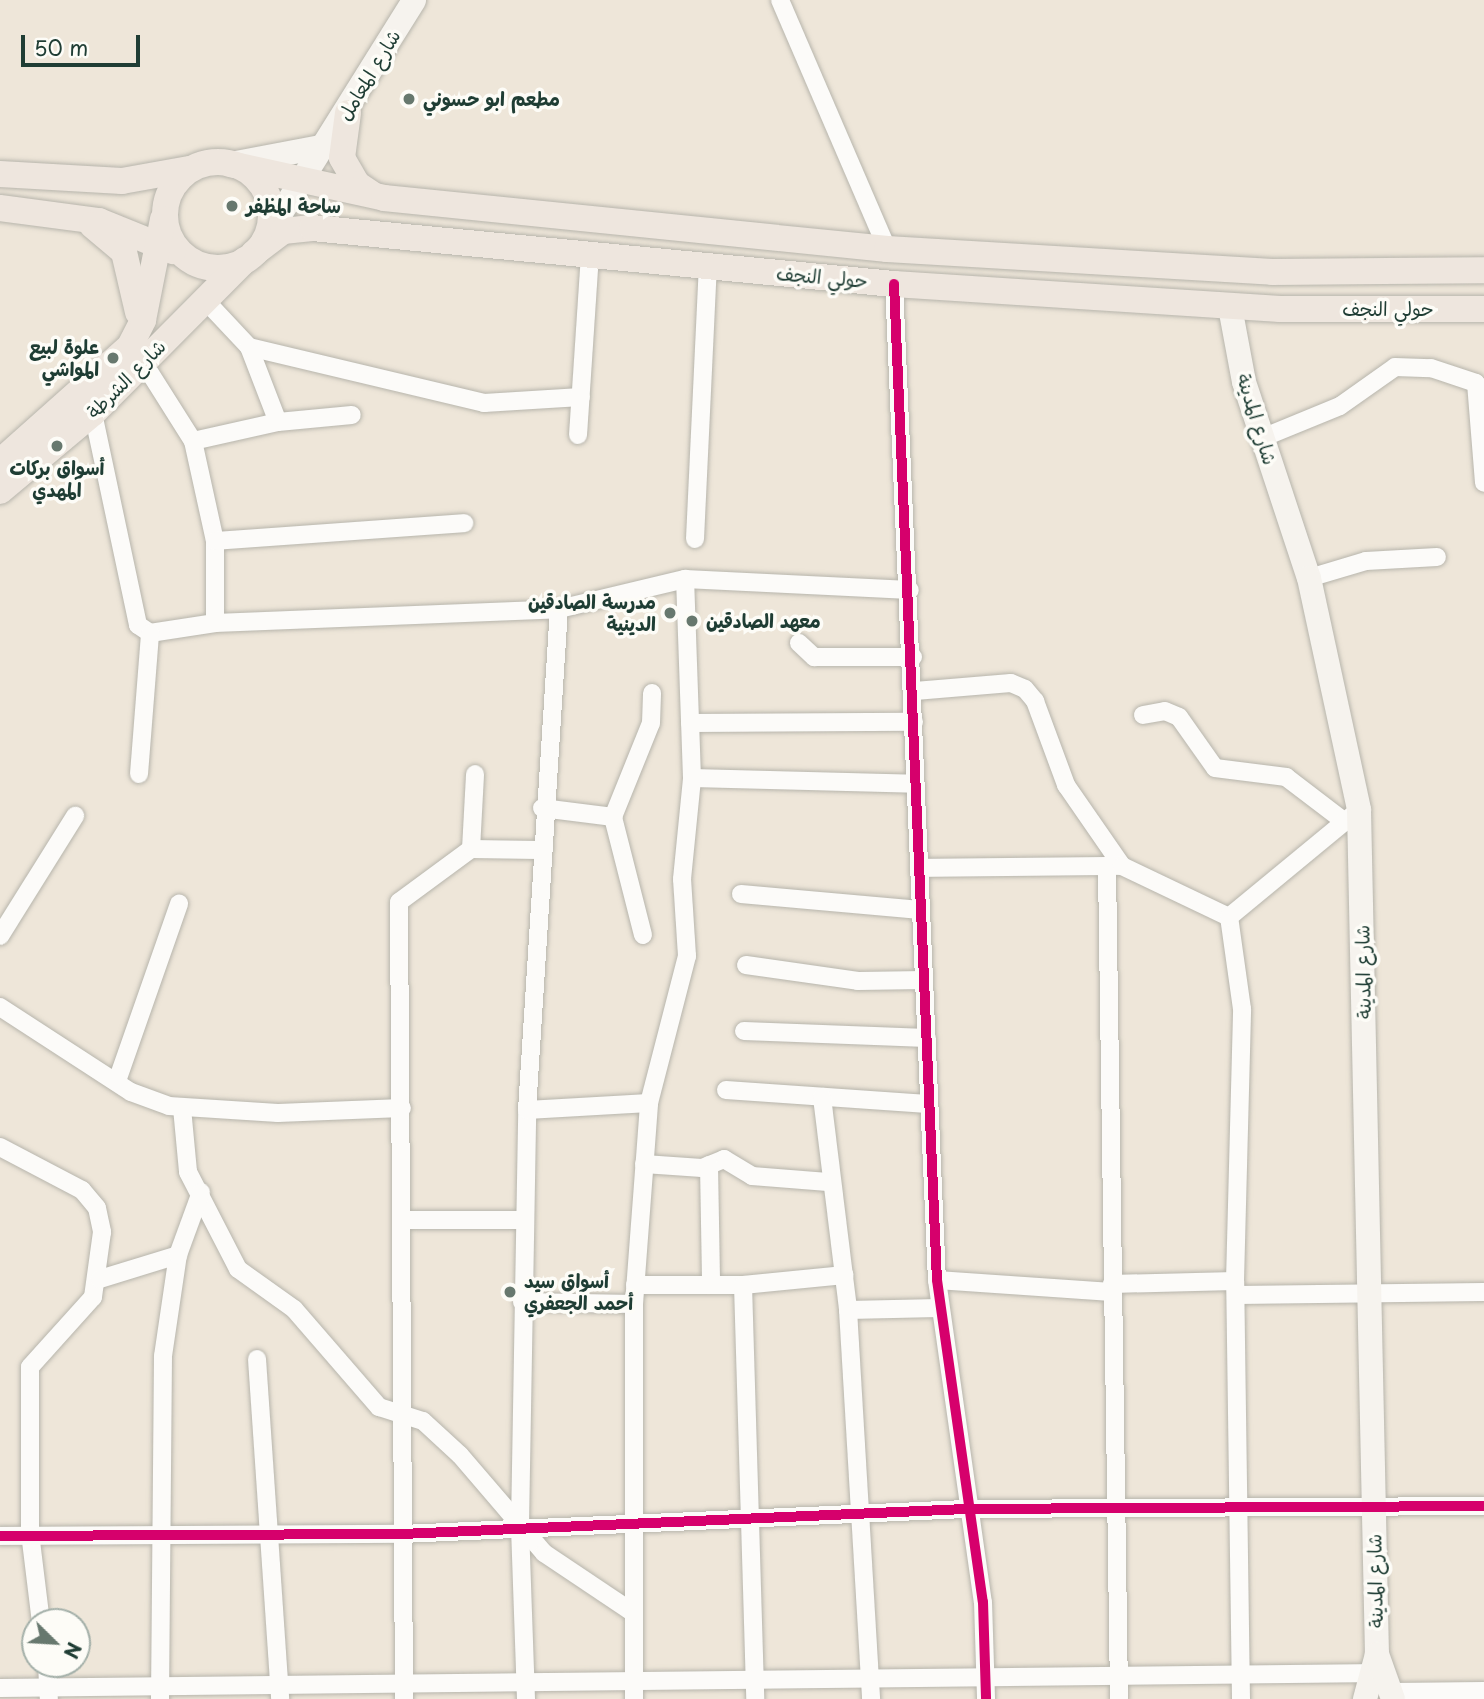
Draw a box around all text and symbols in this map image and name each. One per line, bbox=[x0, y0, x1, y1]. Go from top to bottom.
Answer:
scale bar bbox=[24, 21, 144, 65]
street label: شارع المعامل bbox=[333, 25, 405, 125]
text: 50 m bbox=[34, 31, 88, 63]
place label: مطعم ابو حسوني bbox=[423, 88, 560, 110]
marker: مطعم ابو حسوني bbox=[401, 91, 417, 107]
place label: ساحة المظفر bbox=[246, 195, 341, 217]
marker: ساحة المظفر bbox=[224, 198, 240, 214]
street label: حولي النجف bbox=[775, 262, 869, 292]
street label: حولي النجف bbox=[1342, 298, 1434, 320]
street label: شارع الشرطة bbox=[82, 335, 170, 423]
place label: علوة لبيع المواشي bbox=[29, 336, 99, 380]
marker: علوة لبيع المواشي bbox=[105, 350, 121, 366]
street label: شارع المدينة bbox=[1232, 371, 1282, 467]
marker: أسواق بركات المهدي bbox=[49, 438, 65, 454]
place label: أسواق بركات المهدي bbox=[10, 457, 104, 501]
place label: مدرسة الصادقين الدينية bbox=[528, 591, 656, 635]
marker: مدرسة الصادقين الدينية bbox=[662, 605, 678, 621]
place label: معهد الصادقين bbox=[706, 610, 821, 632]
marker: معهد الصادقين bbox=[684, 613, 700, 629]
street label: شارع المدينة bbox=[1351, 925, 1375, 1019]
place label: أسواق سيد أحمد الجعفري bbox=[524, 1270, 633, 1314]
marker: أسواق سيد أحمد الجعفري bbox=[502, 1284, 518, 1300]
street label: شارع المدينة bbox=[1363, 1534, 1387, 1628]
north arrow bbox=[21, 1608, 91, 1678]
text: N bbox=[58, 1638, 89, 1663]

